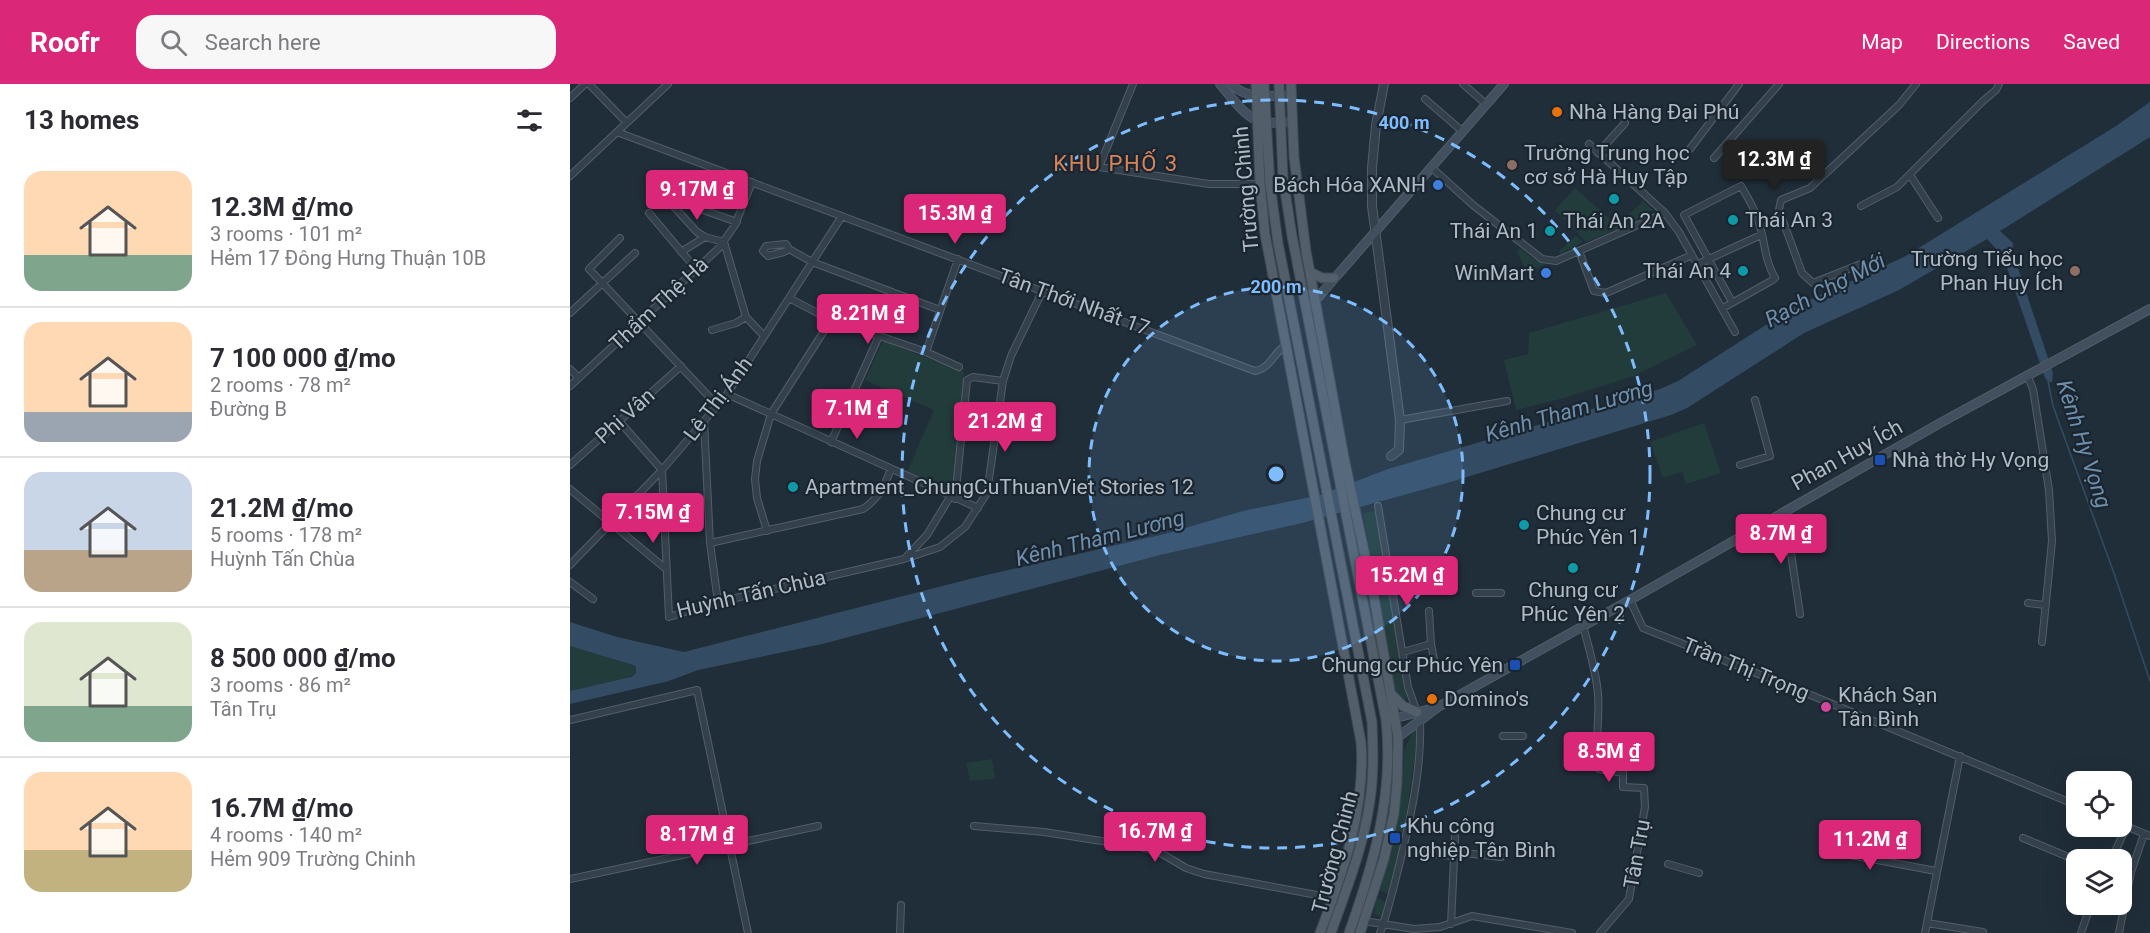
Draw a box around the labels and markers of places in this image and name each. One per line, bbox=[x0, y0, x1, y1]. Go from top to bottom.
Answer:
place label: Nhà Hàng Đại Phú bbox=[1569, 100, 1739, 124]
marker: Nhà Hàng Đại Phú bbox=[1550, 105, 1564, 119]
pin: 12.3M ₫ bbox=[1719, 140, 1829, 191]
place label: Trường Trung học cơ sở Hà Huy Tập bbox=[1524, 141, 1690, 189]
marker: Trường Trung học cơ sở Hà Huy Tập bbox=[1505, 158, 1519, 172]
pin: 9.17M ₫ bbox=[642, 170, 752, 221]
place label: Bách Hóa XANH bbox=[1273, 173, 1426, 197]
marker: Bách Hóa XANH bbox=[1431, 178, 1445, 192]
marker: Thái An 2A bbox=[1607, 192, 1621, 206]
pin: 15.3M ₫ bbox=[900, 194, 1010, 245]
place label: Thái An 3 bbox=[1745, 208, 1833, 232]
place label: Thái An 2A bbox=[1563, 209, 1665, 233]
marker: Thái An 3 bbox=[1726, 213, 1740, 227]
place label: Thái An 1 bbox=[1450, 219, 1538, 243]
marker: Thái An 1 bbox=[1543, 224, 1557, 238]
place label: Trường Tiểu học Phan Huy Ích bbox=[1911, 247, 2063, 295]
place label: Thái An 4 bbox=[1643, 259, 1731, 283]
place label: WinMart bbox=[1454, 261, 1534, 285]
marker: Thái An 4 bbox=[1736, 264, 1750, 278]
marker: Trường Tiểu học Phan Huy Ích bbox=[2068, 264, 2082, 278]
marker: WinMart bbox=[1539, 266, 1553, 280]
pin: 8.21M ₫ bbox=[813, 294, 923, 345]
pin: 7.1M ₫ bbox=[808, 389, 906, 440]
pin: 21.2M ₫ bbox=[950, 402, 1060, 453]
place label: Nhà thờ Hy Vọng bbox=[1892, 448, 2049, 472]
marker: Nhà thờ Hy Vọng bbox=[1873, 453, 1887, 467]
centre of rings bbox=[1266, 464, 1286, 484]
place label: Apartment_ChungCuThuanViet Stories 12 bbox=[805, 475, 1194, 499]
marker: Apartment_ChungCuThuanViet Stories 12 bbox=[786, 480, 800, 494]
pin: 7.15M ₫ bbox=[598, 493, 708, 544]
place label: Chung cư Phúc Yên 1 bbox=[1536, 501, 1640, 549]
pin: 8.7M ₫ bbox=[1732, 514, 1830, 565]
marker: Chung cư Phúc Yên 1 bbox=[1517, 518, 1531, 532]
pin: 15.2M ₫ bbox=[1352, 556, 1462, 607]
marker: Chung cư Phúc Yên 2 bbox=[1566, 561, 1580, 575]
place label: Chung cư Phúc Yên 2 bbox=[1521, 578, 1625, 626]
place label: Chung cư Phúc Yên bbox=[1321, 653, 1503, 677]
marker: Chung cư Phúc Yên bbox=[1508, 658, 1522, 672]
place label: Khách Sạn Tân Bình bbox=[1838, 683, 1937, 731]
place label: Domino's bbox=[1444, 687, 1529, 711]
marker: Domino's bbox=[1425, 692, 1439, 706]
marker: Khách Sạn Tân Bình bbox=[1819, 700, 1833, 714]
pin: 8.5M ₫ bbox=[1560, 732, 1658, 783]
pin: 16.7M ₫ bbox=[1100, 812, 1210, 863]
place label: Khu công nghiệp Tân Bình bbox=[1407, 814, 1556, 862]
pin: 8.17M ₫ bbox=[642, 815, 752, 866]
pin: 11.2M ₫ bbox=[1815, 820, 1925, 871]
marker: Khu công nghiệp Tân Bình bbox=[1388, 831, 1402, 845]

